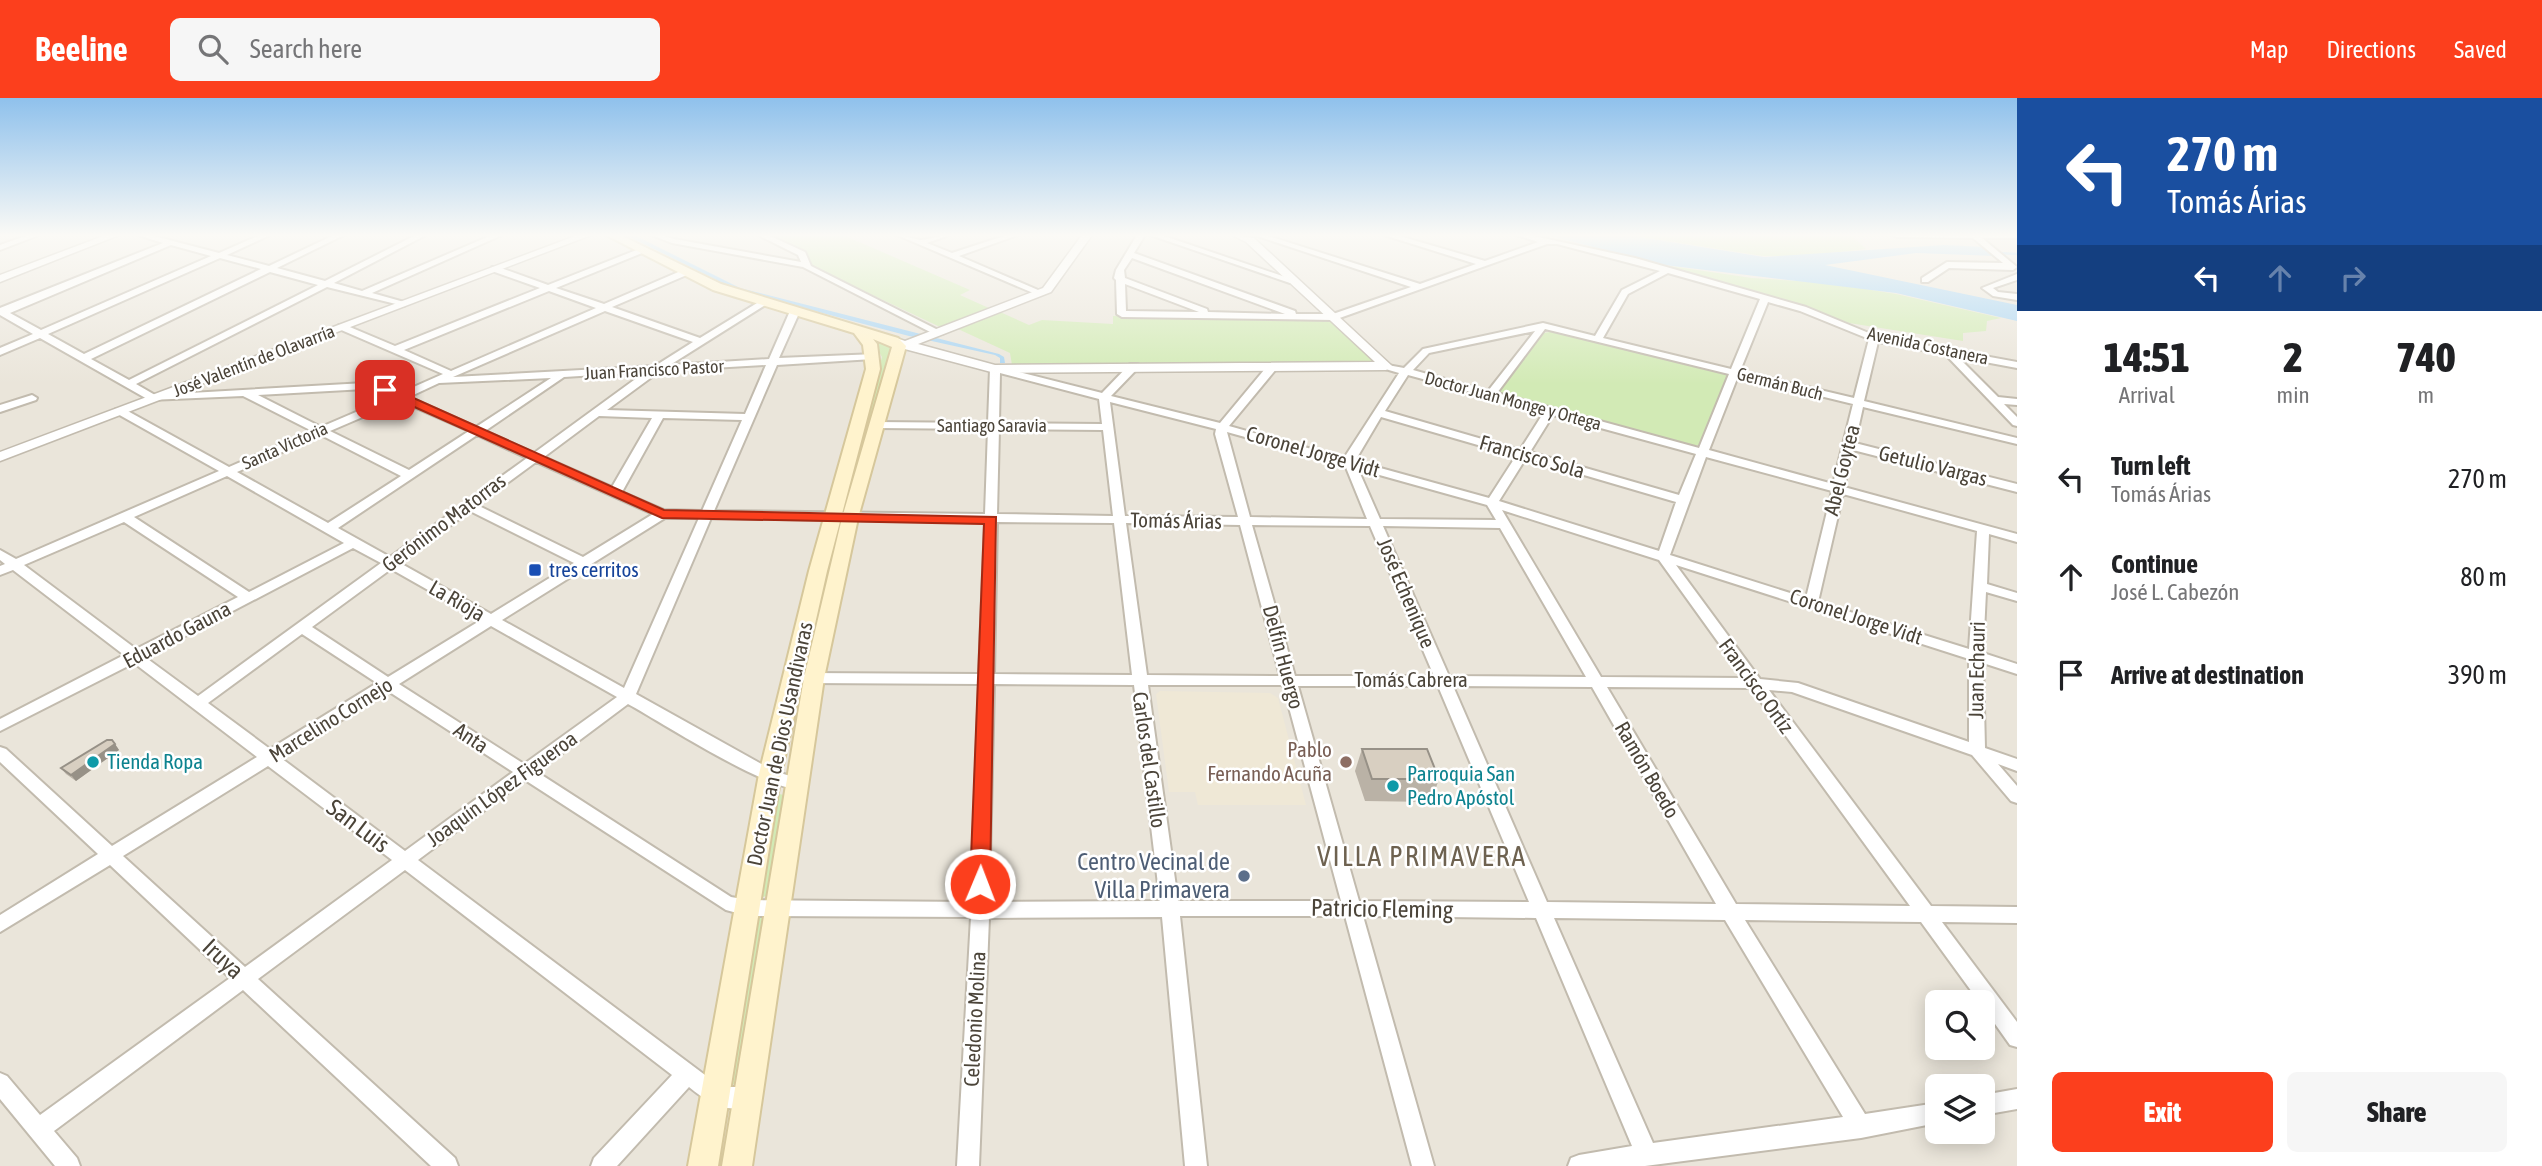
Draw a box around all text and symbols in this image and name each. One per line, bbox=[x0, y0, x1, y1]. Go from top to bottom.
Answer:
search box bbox=[170, 18, 660, 81]
text: Beeline bbox=[35, 30, 128, 68]
icon: search bbox=[194, 30, 232, 68]
text: Search here bbox=[250, 34, 362, 64]
text: Map bbox=[2250, 36, 2288, 63]
text: Directions bbox=[2326, 36, 2416, 63]
text: Saved bbox=[2454, 36, 2507, 63]
text: 270 m bbox=[2167, 125, 2278, 181]
icon: left bbox=[2052, 126, 2143, 217]
text: Tomás Árias bbox=[2167, 183, 2306, 220]
icon: left bbox=[2188, 259, 2226, 297]
icon: ahead bbox=[2261, 259, 2299, 297]
icon: right bbox=[2334, 259, 2372, 297]
street label: José Valentín de Olavarría bbox=[170, 320, 338, 401]
street label: Avenida Costanera bbox=[1866, 322, 1991, 369]
text: 14:51 bbox=[2104, 333, 2190, 381]
text: 2 bbox=[2283, 333, 2303, 381]
text: 740 bbox=[2396, 333, 2455, 381]
street label: Juan Francisco Pastor bbox=[584, 355, 725, 384]
pin bbox=[355, 360, 415, 420]
street label: Germán Buch bbox=[1735, 363, 1825, 404]
street label: Doctor Juan Monge y Ortega bbox=[1422, 367, 1604, 434]
icon: arrive bbox=[366, 371, 404, 409]
text: Arrival bbox=[2119, 382, 2175, 408]
text: min bbox=[2277, 382, 2310, 408]
text: m bbox=[2418, 382, 2434, 408]
street label: Santiago Saravia bbox=[937, 415, 1047, 436]
street label: Santa Victoria bbox=[239, 417, 331, 474]
street label: Coronel Jorge Vidt bbox=[1244, 421, 1383, 482]
street label: Abel Goytea bbox=[1818, 422, 1864, 518]
street label: Francisco Sola bbox=[1477, 430, 1588, 483]
street label: Getulio Vargas bbox=[1877, 440, 1990, 490]
text: Turn left bbox=[2111, 451, 2191, 481]
icon: left bbox=[2052, 460, 2090, 498]
text: 270 m bbox=[2448, 464, 2507, 494]
street label: Gerónimo Matorras bbox=[377, 468, 510, 576]
text: Tomás Árias bbox=[2111, 481, 2211, 507]
street label: Tomás Árias bbox=[1130, 507, 1222, 533]
street label: José Echenique bbox=[1373, 534, 1441, 651]
text: Continue bbox=[2111, 549, 2198, 579]
place label: tres cerritos bbox=[549, 557, 639, 581]
icon: ahead bbox=[2052, 558, 2090, 596]
marker: tres cerritos bbox=[527, 562, 543, 578]
text: 80 m bbox=[2460, 562, 2507, 592]
street label: La Rioja bbox=[425, 575, 490, 626]
text: José L. Cabezón bbox=[2111, 579, 2239, 605]
street label: Coronel Jorge Vidt bbox=[1787, 583, 1926, 649]
street label: Eduardo Gauna bbox=[118, 596, 235, 673]
street label: Delfín Huergo bbox=[1259, 602, 1309, 711]
street label: Doctor Juan de Dios Usandivaras bbox=[741, 620, 817, 868]
street label: Juan Echauri bbox=[1963, 621, 1989, 719]
street label: Francisco Ortíz bbox=[1714, 633, 1799, 738]
icon: arrive bbox=[2052, 656, 2090, 694]
text: Arrive at destination bbox=[2111, 660, 2304, 690]
text: 390 m bbox=[2448, 660, 2507, 690]
street label: Tomás Cabrera bbox=[1354, 667, 1468, 691]
street label: Marcelino Cornejo bbox=[264, 672, 396, 767]
street label: Carlos del Castillo bbox=[1129, 690, 1171, 829]
street label: Anta bbox=[450, 717, 493, 757]
street label: Ramón Boedo bbox=[1611, 717, 1685, 822]
street label: Joaquín López Figueroa bbox=[422, 726, 581, 851]
place label: Pablo Fernando Acuña bbox=[1207, 737, 1332, 785]
place label: Tienda Ropa bbox=[107, 749, 203, 773]
marker: Tienda Ropa bbox=[85, 754, 101, 770]
marker: Pablo Fernando Acuña bbox=[1338, 754, 1354, 770]
place label: Parroquia San Pedro Apóstol bbox=[1407, 761, 1515, 809]
marker: Parroquia San Pedro Apóstol bbox=[1385, 778, 1401, 794]
street label: San Luis bbox=[322, 793, 395, 858]
district label: VILLA PRIMAVERA bbox=[1317, 840, 1527, 872]
position arrow bbox=[943, 847, 1017, 921]
place label: Centro Vecinal de Villa Primavera bbox=[1077, 848, 1230, 903]
marker: Centro Vecinal de Villa Primavera bbox=[1236, 868, 1252, 884]
street label: Patricio Fleming bbox=[1311, 894, 1454, 923]
street label: Iruya bbox=[197, 933, 249, 984]
street label: Celedonio Molina bbox=[958, 951, 990, 1087]
map controls bbox=[1925, 990, 1995, 1144]
button: search bbox=[1925, 990, 1995, 1060]
button: Exit bbox=[2052, 1072, 2273, 1152]
button: Share bbox=[2287, 1072, 2507, 1152]
button: layers bbox=[1925, 1074, 1995, 1144]

